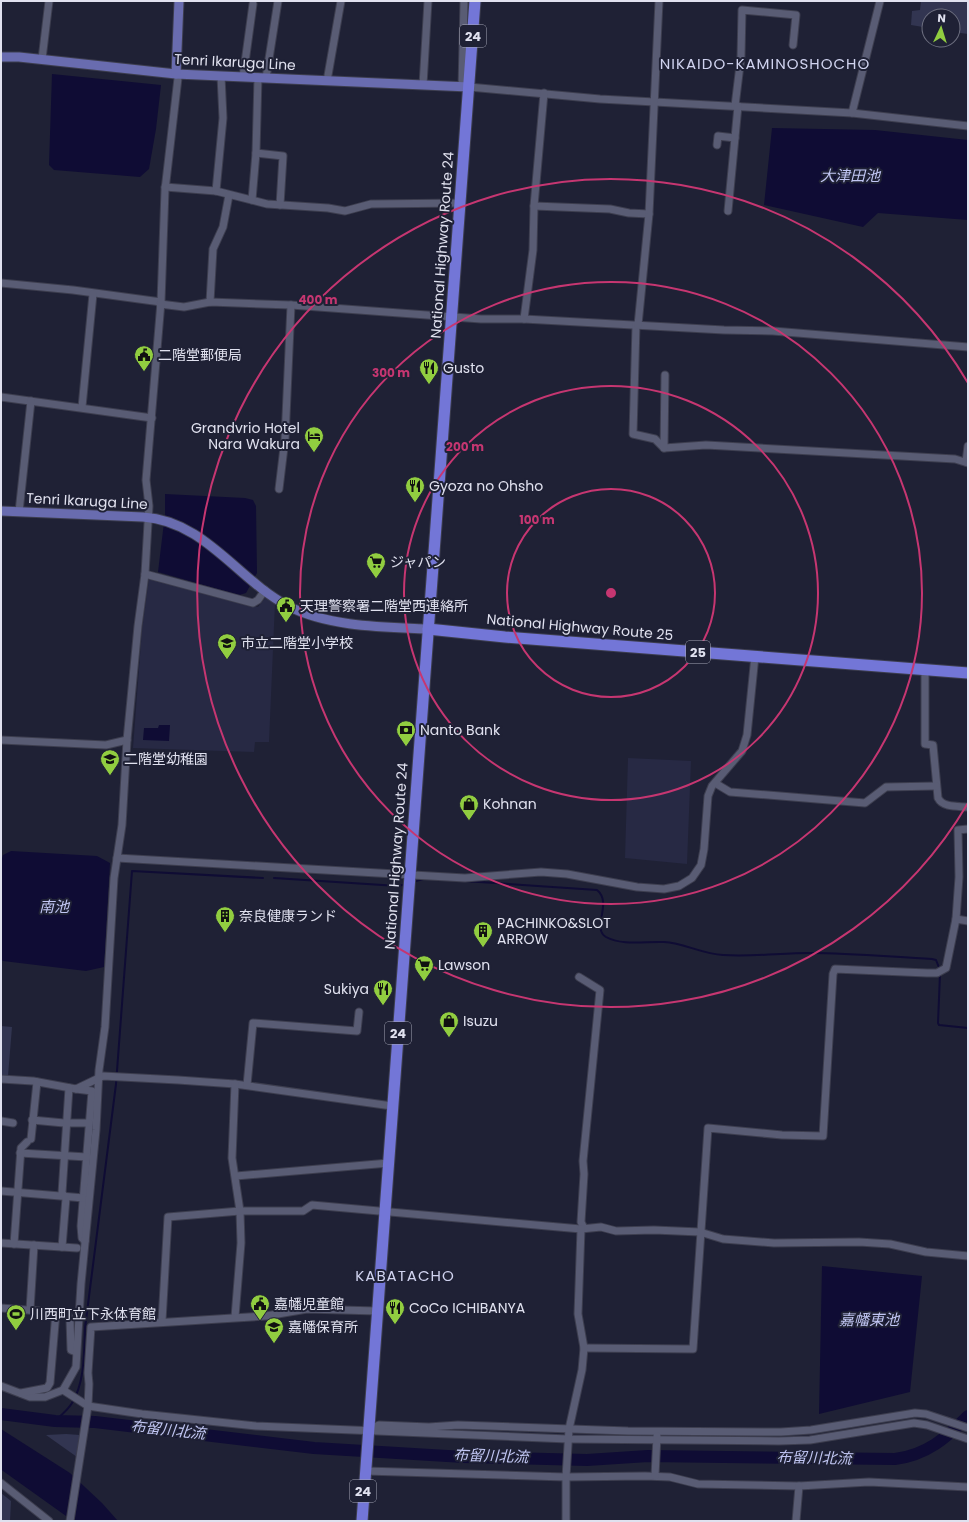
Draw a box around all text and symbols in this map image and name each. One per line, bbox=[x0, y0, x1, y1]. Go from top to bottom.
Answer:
north arrow bbox=[921, 8, 961, 48]
text: N bbox=[937, 10, 946, 26]
road number: 24 bbox=[460, 25, 486, 47]
street label: Tenri Ikaruga Line bbox=[174, 49, 297, 75]
district label: NIKAIDO-KAMINOSHOCHO bbox=[660, 53, 870, 74]
street label: National Highway Route 24 bbox=[425, 151, 459, 339]
water label: 大津田池 bbox=[820, 165, 882, 186]
text: 400 m bbox=[298, 291, 338, 308]
public building icon: 二階堂郵便局 bbox=[133, 344, 155, 372]
place label: 二階堂郵便局 bbox=[158, 345, 242, 365]
restaurant icon: Gusto bbox=[418, 357, 440, 385]
place label: Gusto bbox=[443, 358, 484, 378]
text: 300 m bbox=[372, 364, 410, 381]
place label: Grandvrio Hotel Nara Wakura bbox=[191, 418, 300, 454]
hotel icon: Grandvrio Hotel Nara Wakura bbox=[303, 425, 325, 453]
text: 200 m bbox=[446, 438, 484, 455]
restaurant icon: Gyoza no Ohsho bbox=[404, 475, 426, 503]
place label: Gyoza no Ohsho bbox=[429, 476, 543, 496]
street label: Tenri Ikaruga Line bbox=[26, 488, 149, 514]
text: 100 m bbox=[519, 511, 555, 528]
supermarket icon: ジャパン bbox=[365, 551, 387, 579]
place label: ジャパン bbox=[390, 552, 446, 572]
centre of rings bbox=[604, 586, 618, 600]
public building icon: 天理警察署二階堂西連絡所 bbox=[275, 595, 297, 623]
place label: 天理警察署二階堂西連絡所 bbox=[300, 596, 468, 616]
street label: National Highway Route 25 bbox=[486, 609, 674, 645]
school or university icon: 市立二階堂小学校 bbox=[216, 632, 238, 660]
place label: 市立二階堂小学校 bbox=[241, 633, 353, 653]
road number: 25 bbox=[686, 641, 710, 663]
bank icon: Nanto Bank bbox=[395, 719, 417, 747]
place label: Nanto Bank bbox=[420, 720, 501, 740]
school or university icon: 二階堂幼稚園 bbox=[99, 748, 121, 776]
place label: 二階堂幼稚園 bbox=[124, 749, 208, 769]
street label: National Highway Route 24 bbox=[379, 762, 413, 950]
shop icon: Kohnan bbox=[458, 793, 480, 821]
place label: Kohnan bbox=[483, 794, 537, 814]
water label: 南池 bbox=[39, 896, 71, 917]
building icon: 奈良健康ランド bbox=[214, 905, 236, 933]
place label: 奈良健康ランド bbox=[239, 906, 337, 926]
place label: PACHINKO&SLOT ARROW bbox=[497, 913, 611, 949]
building icon: PACHINKO&SLOT ARROW bbox=[472, 920, 494, 948]
supermarket icon: Lawson bbox=[413, 954, 435, 982]
place label: Lawson bbox=[438, 955, 490, 975]
restaurant icon: Sukiya bbox=[372, 978, 394, 1006]
place label: Sukiya bbox=[324, 979, 369, 999]
shop icon: Isuzu bbox=[438, 1010, 460, 1038]
place label: Isuzu bbox=[463, 1011, 498, 1031]
road number: 24 bbox=[385, 1022, 411, 1044]
district label: KABATACHO bbox=[355, 1265, 455, 1286]
public building icon: 嘉幡児童館 bbox=[249, 1293, 271, 1321]
place label: 嘉幡児童館 bbox=[274, 1294, 344, 1314]
restaurant icon: CoCo ICHIBANYA bbox=[384, 1297, 406, 1325]
place label: CoCo ICHIBANYA bbox=[409, 1298, 525, 1318]
sports icon: 川西町立下永体育館 bbox=[5, 1303, 27, 1331]
place label: 川西町立下永体育館 bbox=[30, 1304, 156, 1324]
water label: 嘉幡東池 bbox=[839, 1309, 901, 1330]
school or university icon: 嘉幡保育所 bbox=[263, 1316, 285, 1344]
place label: 嘉幡保育所 bbox=[288, 1317, 358, 1337]
water label: 布留川北流 bbox=[130, 1415, 208, 1444]
water label: 布留川北流 bbox=[453, 1444, 531, 1467]
water label: 布留川北流 bbox=[776, 1446, 854, 1469]
road number: 24 bbox=[350, 1480, 376, 1502]

